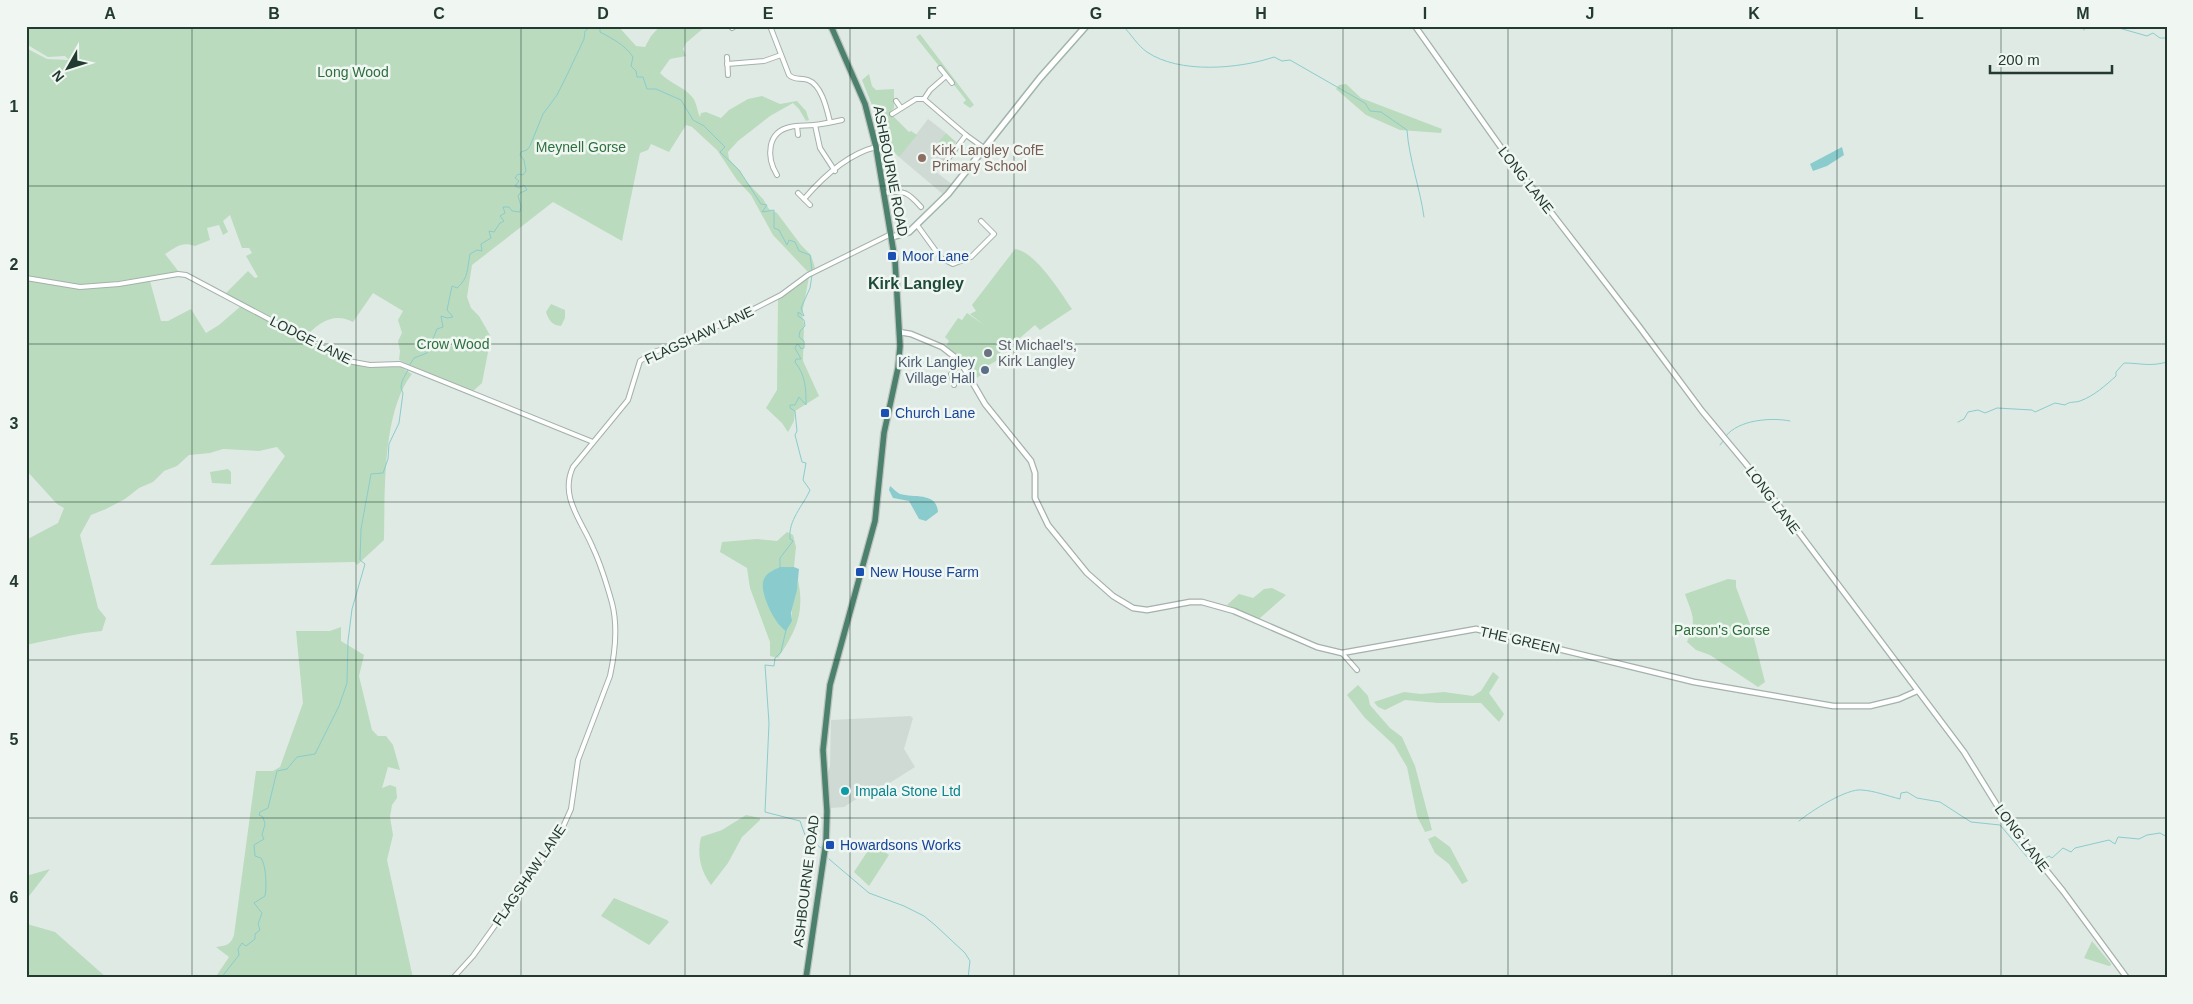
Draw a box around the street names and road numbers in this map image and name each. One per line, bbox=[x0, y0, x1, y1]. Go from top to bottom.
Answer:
street label: ASHBOURNE ROAD bbox=[870, 104, 912, 238]
street label: LONG LANE bbox=[1495, 143, 1557, 217]
street label: FLAGSHAW LANE bbox=[642, 303, 756, 367]
street label: LODGE LANE bbox=[268, 313, 354, 367]
street label: LONG LANE bbox=[1742, 463, 1804, 537]
street label: THE GREEN bbox=[1478, 623, 1562, 657]
street label: LONG LANE bbox=[1991, 801, 2053, 875]
street label: ASHBOURNE ROAD bbox=[790, 814, 822, 948]
street label: FLAGSHAW LANE bbox=[489, 821, 569, 929]

